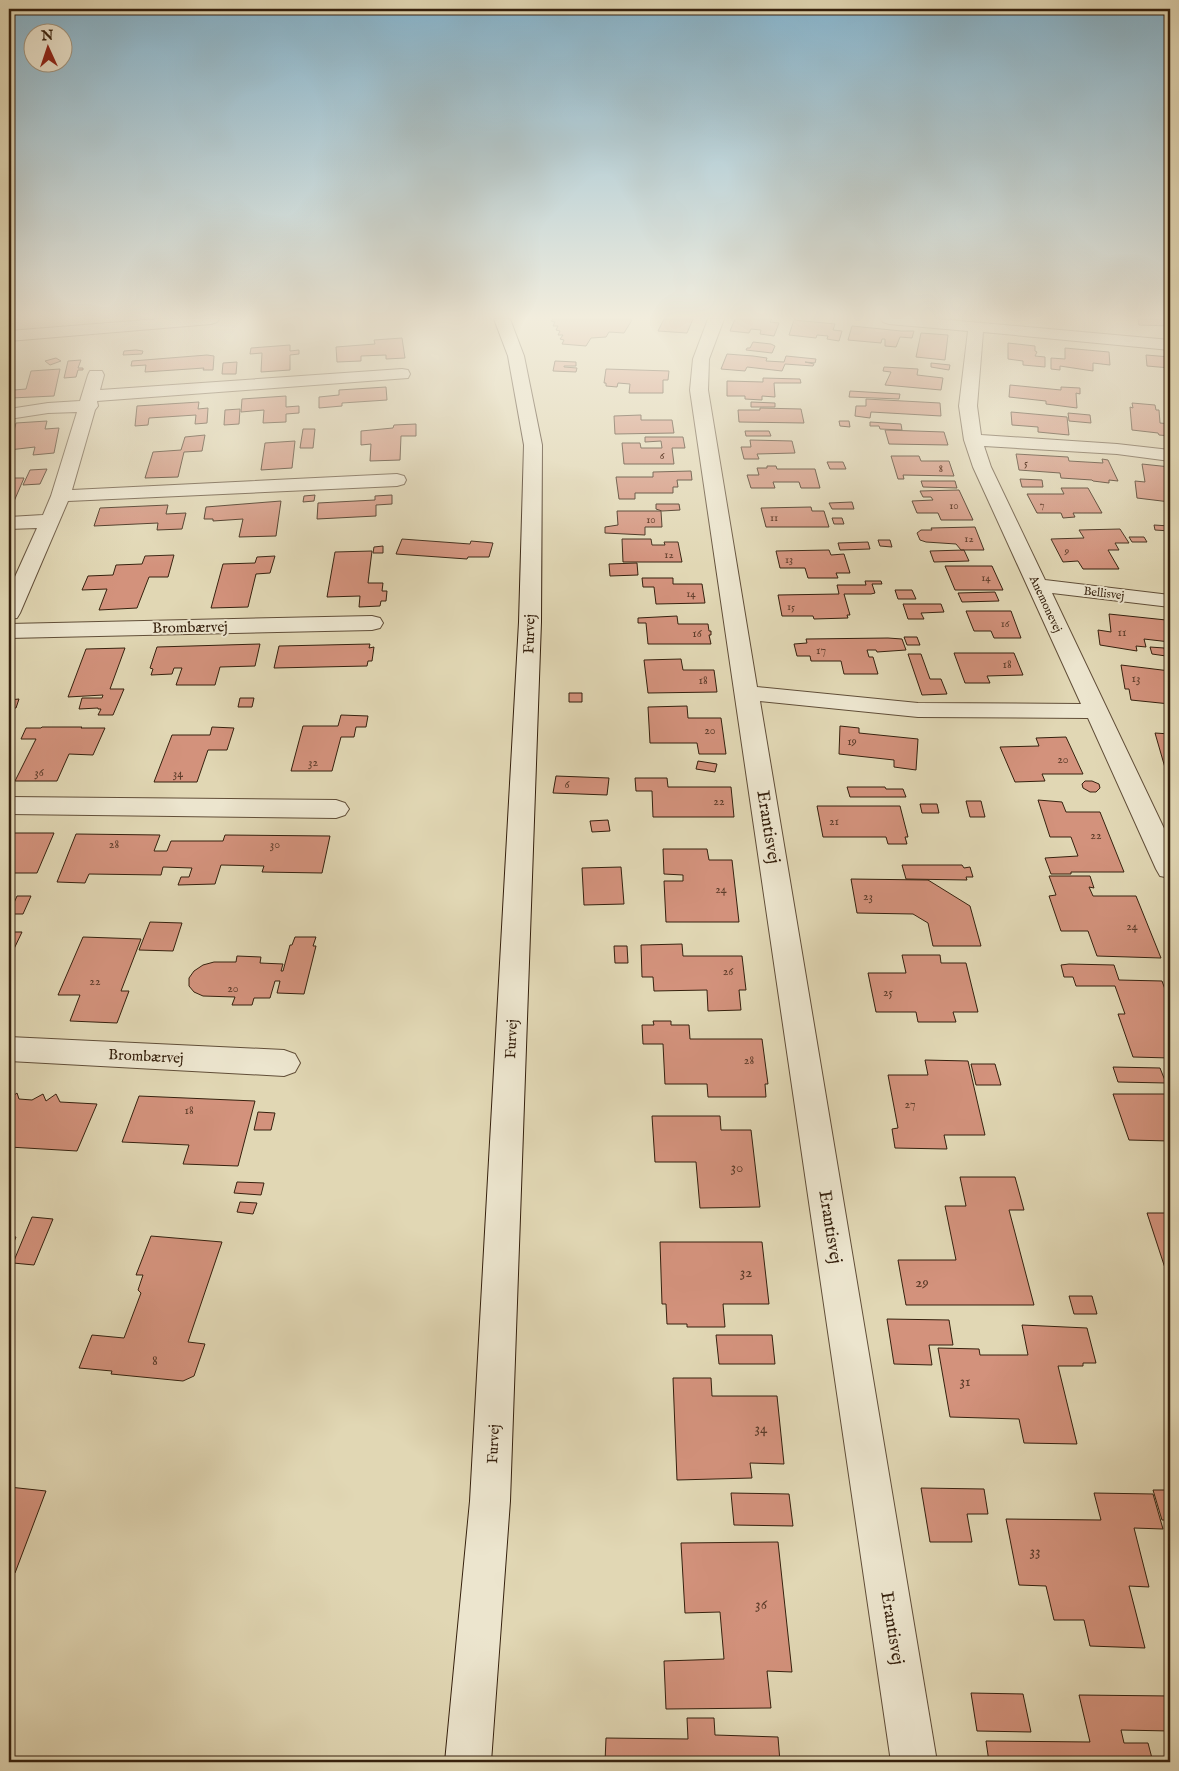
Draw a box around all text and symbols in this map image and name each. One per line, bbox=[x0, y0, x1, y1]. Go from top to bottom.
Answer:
north arrow bbox=[22, 22, 72, 72]
text: N bbox=[40, 27, 54, 45]
house number: 6 bbox=[660, 449, 665, 463]
house number: 5 bbox=[1024, 456, 1028, 470]
house number: 8 bbox=[939, 462, 943, 476]
house number: 7 bbox=[1039, 498, 1045, 512]
house number: 10 bbox=[949, 499, 959, 513]
house number: 11 bbox=[770, 511, 778, 525]
house number: 10 bbox=[646, 513, 656, 527]
house number: 12 bbox=[964, 532, 974, 546]
house number: 9 bbox=[1064, 544, 1070, 558]
house number: 12 bbox=[664, 548, 674, 562]
house number: 13 bbox=[785, 553, 793, 567]
house number: 14 bbox=[981, 571, 991, 585]
street label: Anemonevej bbox=[1025, 572, 1065, 635]
street label: Bellisvej bbox=[1083, 584, 1125, 603]
house number: 14 bbox=[686, 587, 696, 601]
house number: 15 bbox=[787, 600, 795, 614]
street label: Furvej bbox=[519, 614, 540, 654]
street label: Brombærvej bbox=[152, 617, 228, 638]
house number: 16 bbox=[1001, 617, 1010, 631]
house number: 11 bbox=[1118, 625, 1126, 640]
house number: 16 bbox=[692, 626, 703, 641]
house number: 17 bbox=[816, 643, 826, 658]
house number: 18 bbox=[1002, 657, 1012, 672]
house number: 13 bbox=[1132, 671, 1140, 686]
house number: 18 bbox=[698, 673, 708, 688]
house number: 20 bbox=[704, 723, 716, 738]
house number: 19 bbox=[847, 734, 857, 749]
house number: 20 bbox=[1057, 752, 1069, 767]
house number: 32 bbox=[308, 755, 318, 770]
house number: 36 bbox=[34, 765, 45, 780]
house number: 34 bbox=[173, 766, 183, 781]
house number: 6 bbox=[564, 777, 570, 792]
street label: Erantisvej bbox=[750, 789, 785, 866]
house number: 22 bbox=[713, 794, 725, 809]
house number: 21 bbox=[829, 814, 839, 829]
house number: 22 bbox=[1090, 828, 1102, 843]
house number: 28 bbox=[109, 837, 119, 852]
house number: 30 bbox=[270, 837, 280, 852]
house number: 24 bbox=[715, 882, 727, 897]
house number: 23 bbox=[863, 889, 873, 904]
house number: 24 bbox=[1126, 919, 1138, 934]
house number: 26 bbox=[723, 964, 734, 979]
house number: 22 bbox=[89, 974, 101, 989]
house number: 20 bbox=[227, 981, 239, 996]
house number: 25 bbox=[883, 985, 894, 1000]
street label: Furvej bbox=[501, 1019, 522, 1059]
street label: Brombærvej bbox=[108, 1045, 184, 1068]
house number: 28 bbox=[744, 1053, 754, 1068]
house number: 27 bbox=[904, 1097, 916, 1112]
house number: 18 bbox=[184, 1103, 194, 1118]
house number: 30 bbox=[731, 1158, 743, 1177]
street label: Erantisvej bbox=[812, 1189, 847, 1266]
house number: 32 bbox=[740, 1263, 752, 1282]
house number: 29 bbox=[915, 1273, 929, 1292]
house number: 8 bbox=[152, 1351, 158, 1370]
house number: 31 bbox=[959, 1372, 971, 1391]
house number: 34 bbox=[755, 1419, 768, 1438]
street label: Furvej bbox=[483, 1424, 504, 1464]
house number: 33 bbox=[1029, 1542, 1041, 1561]
street label: Erantisvej bbox=[874, 1590, 909, 1667]
house number: 36 bbox=[755, 1595, 768, 1614]

